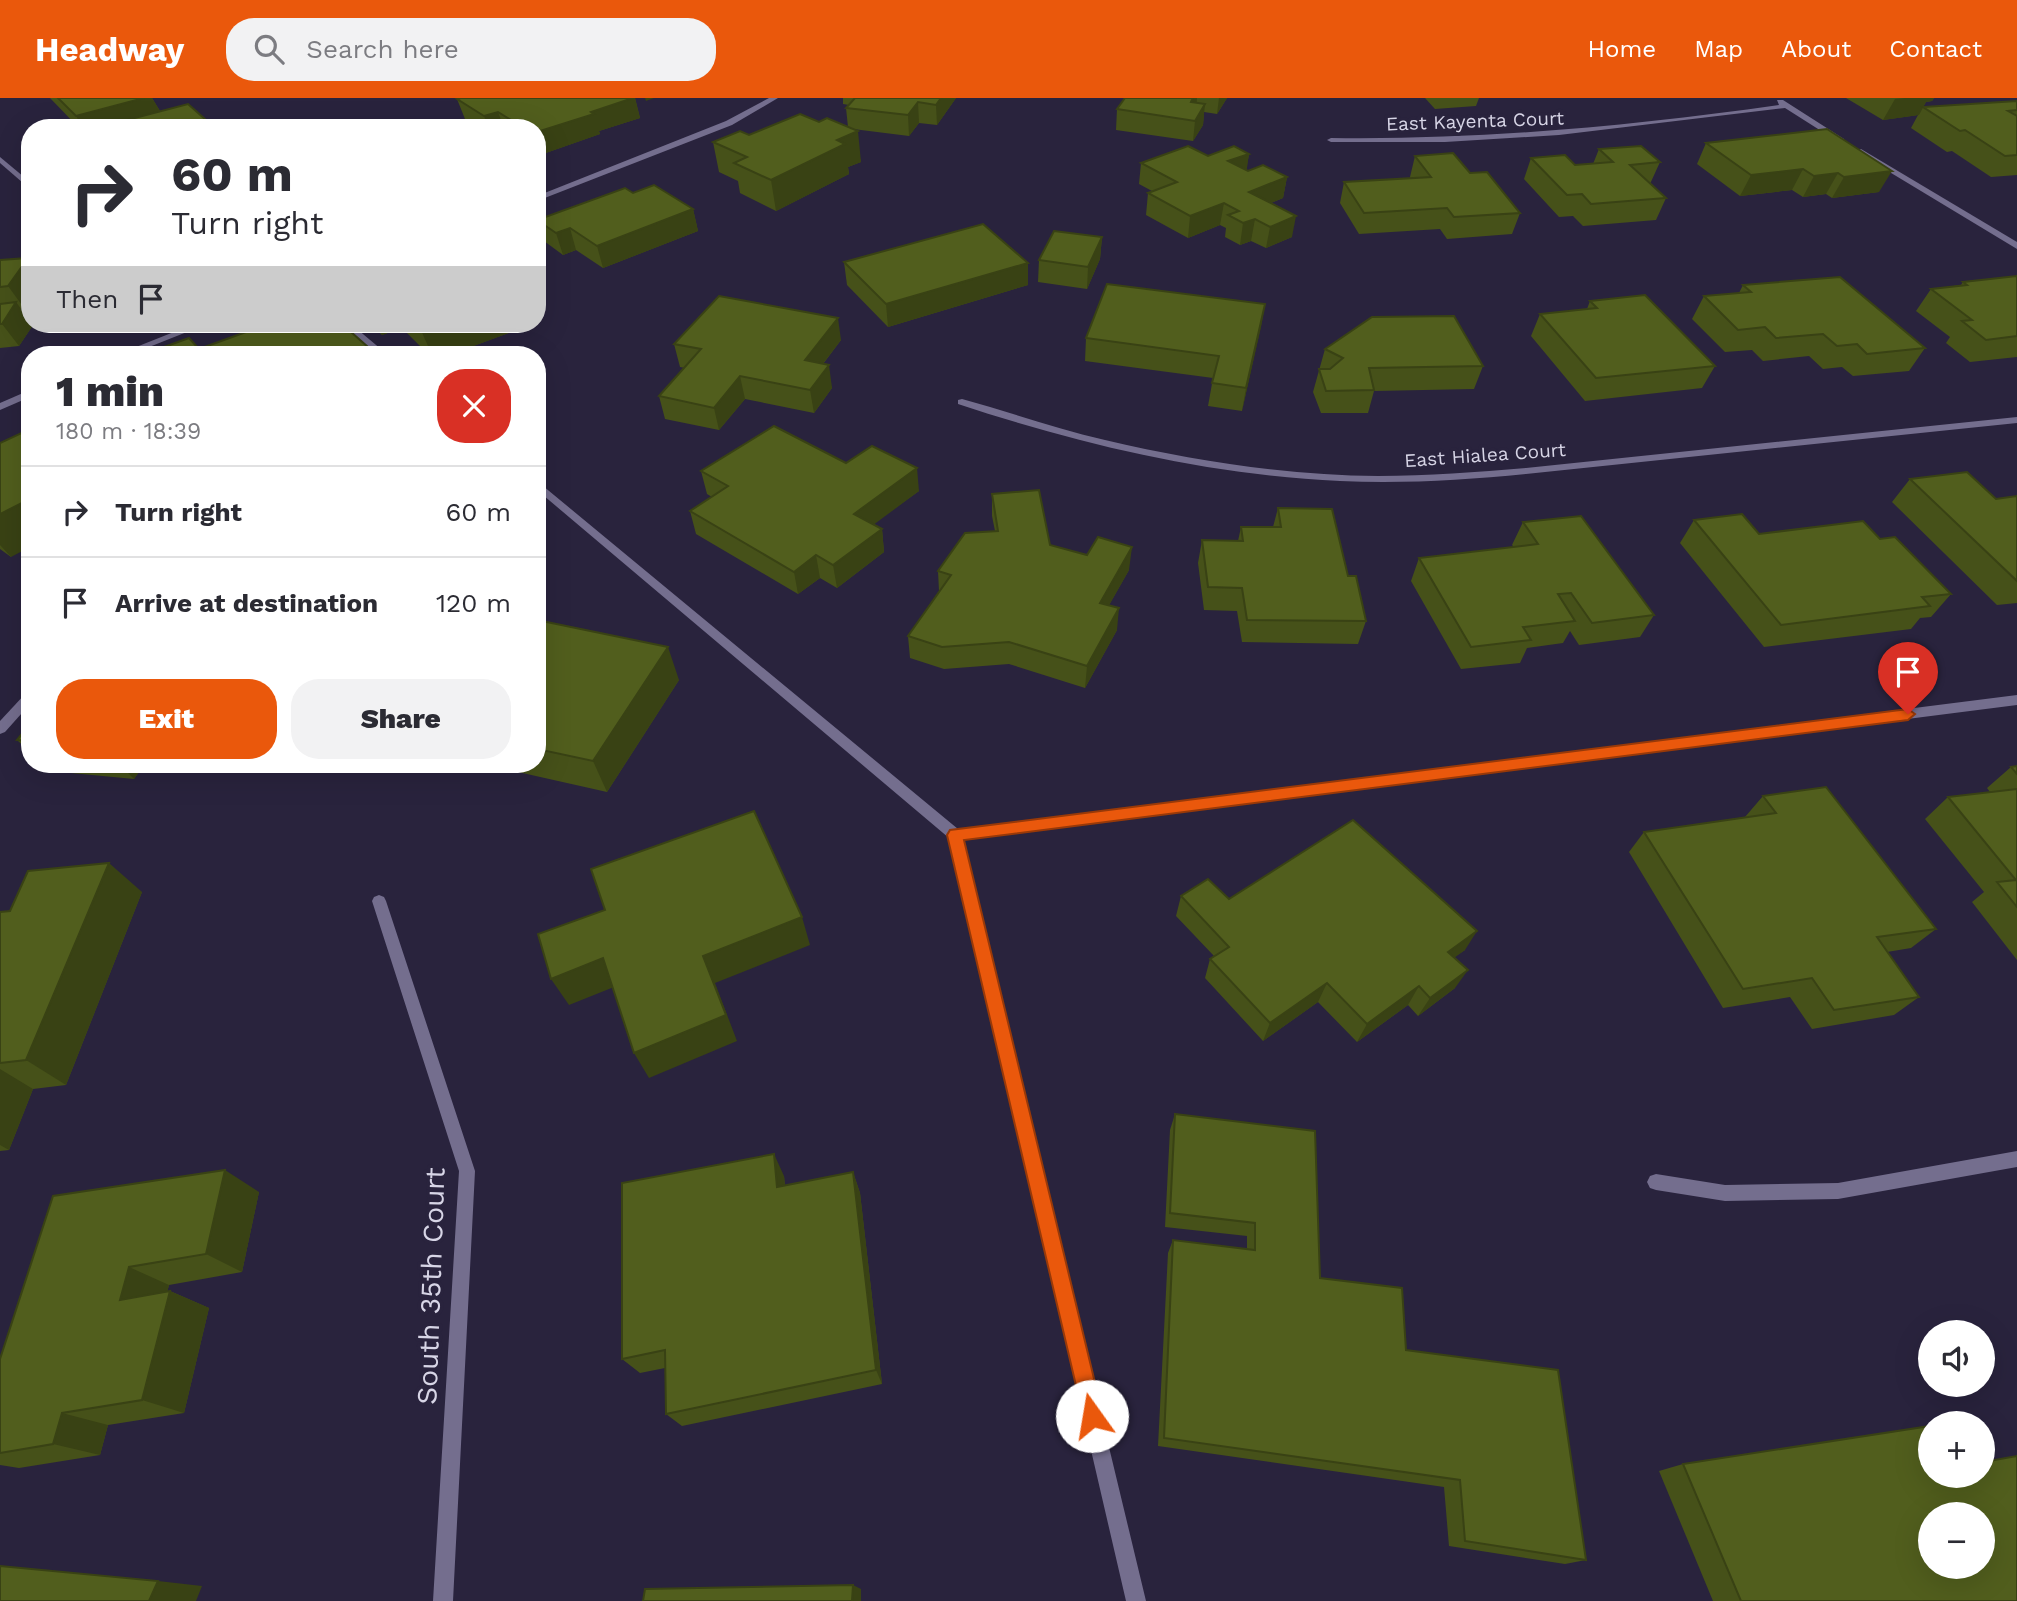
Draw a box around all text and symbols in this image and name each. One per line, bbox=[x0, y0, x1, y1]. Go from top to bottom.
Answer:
search box bbox=[226, 18, 716, 81]
text: Headway bbox=[35, 30, 184, 69]
icon: search bbox=[250, 30, 288, 68]
text: Search here bbox=[306, 34, 459, 64]
text: Home bbox=[1588, 35, 1656, 63]
text: Map bbox=[1694, 35, 1743, 63]
text: About bbox=[1781, 35, 1851, 63]
text: Contact bbox=[1889, 35, 1982, 63]
street label: East Kayenta Court bbox=[1386, 106, 1564, 136]
text: 60 m bbox=[171, 145, 293, 203]
icon: right bbox=[56, 147, 147, 238]
text: Turn right bbox=[171, 204, 323, 242]
icon: arrive bbox=[132, 280, 170, 318]
text: Then bbox=[56, 284, 118, 314]
text: 1 min bbox=[56, 367, 164, 416]
button: close bbox=[437, 369, 511, 443]
text: 180 m · 18:39 bbox=[56, 418, 201, 445]
street label: East Hialea Court bbox=[1403, 438, 1567, 472]
icon: right bbox=[56, 493, 94, 531]
text: Turn right bbox=[115, 497, 242, 527]
text: 60 m bbox=[445, 497, 511, 527]
icon: arrive bbox=[56, 584, 94, 622]
text: Arrive at destination bbox=[115, 588, 378, 618]
text: 120 m bbox=[436, 588, 511, 618]
pin bbox=[1878, 642, 1938, 714]
icon: arrive bbox=[1889, 653, 1927, 691]
button: Exit bbox=[56, 679, 277, 759]
button: Share bbox=[291, 679, 511, 759]
street label: South 35th Court bbox=[410, 1167, 452, 1405]
map controls bbox=[1918, 1320, 1995, 1579]
button: sound bbox=[1918, 1320, 1995, 1397]
position arrow bbox=[1055, 1379, 1129, 1453]
button: + bbox=[1918, 1411, 1995, 1488]
button: − bbox=[1918, 1502, 1995, 1579]

